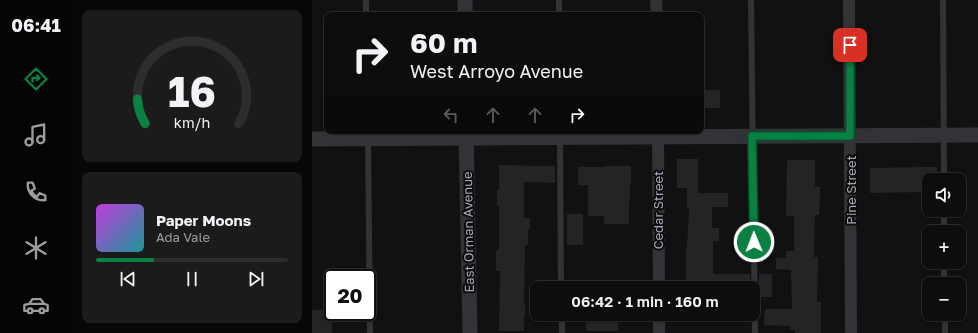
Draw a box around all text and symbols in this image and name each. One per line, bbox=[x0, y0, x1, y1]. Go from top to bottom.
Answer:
text: 06:41 bbox=[11, 14, 61, 36]
text: 60 m bbox=[410, 26, 477, 59]
icon: right bbox=[344, 28, 396, 80]
pin bbox=[833, 28, 867, 62]
icon: arrive bbox=[839, 34, 861, 56]
text: West Arroyo Avenue bbox=[410, 60, 583, 82]
icon: directions bbox=[22, 65, 50, 93]
text: 16 bbox=[168, 66, 216, 116]
icon: left bbox=[440, 104, 462, 126]
icon: ahead bbox=[482, 104, 504, 126]
icon: ahead bbox=[524, 104, 546, 126]
icon: right bbox=[566, 104, 588, 126]
text: km/h bbox=[174, 113, 210, 130]
icon: music bbox=[22, 121, 50, 149]
street label: Pine Street bbox=[843, 155, 859, 225]
street label: East Orman Avenue bbox=[459, 171, 477, 293]
street label: Cedar Street bbox=[650, 171, 666, 249]
map controls bbox=[922, 173, 966, 321]
button: sound bbox=[922, 173, 966, 217]
icon: phone bbox=[22, 178, 50, 206]
text: Paper Moons bbox=[156, 211, 251, 229]
position arrow bbox=[733, 221, 775, 263]
button: + bbox=[922, 225, 966, 269]
text: Ada Vale bbox=[156, 229, 210, 245]
icon: climate bbox=[22, 234, 50, 262]
icon: previous bbox=[117, 268, 139, 290]
icon: pause bbox=[181, 268, 203, 290]
icon: next bbox=[245, 268, 267, 290]
speed limit sign: 20 bbox=[324, 269, 376, 321]
button: − bbox=[922, 277, 966, 321]
icon: car bbox=[22, 291, 50, 319]
text: 06:42 · 1 min · 160 m bbox=[571, 292, 719, 310]

